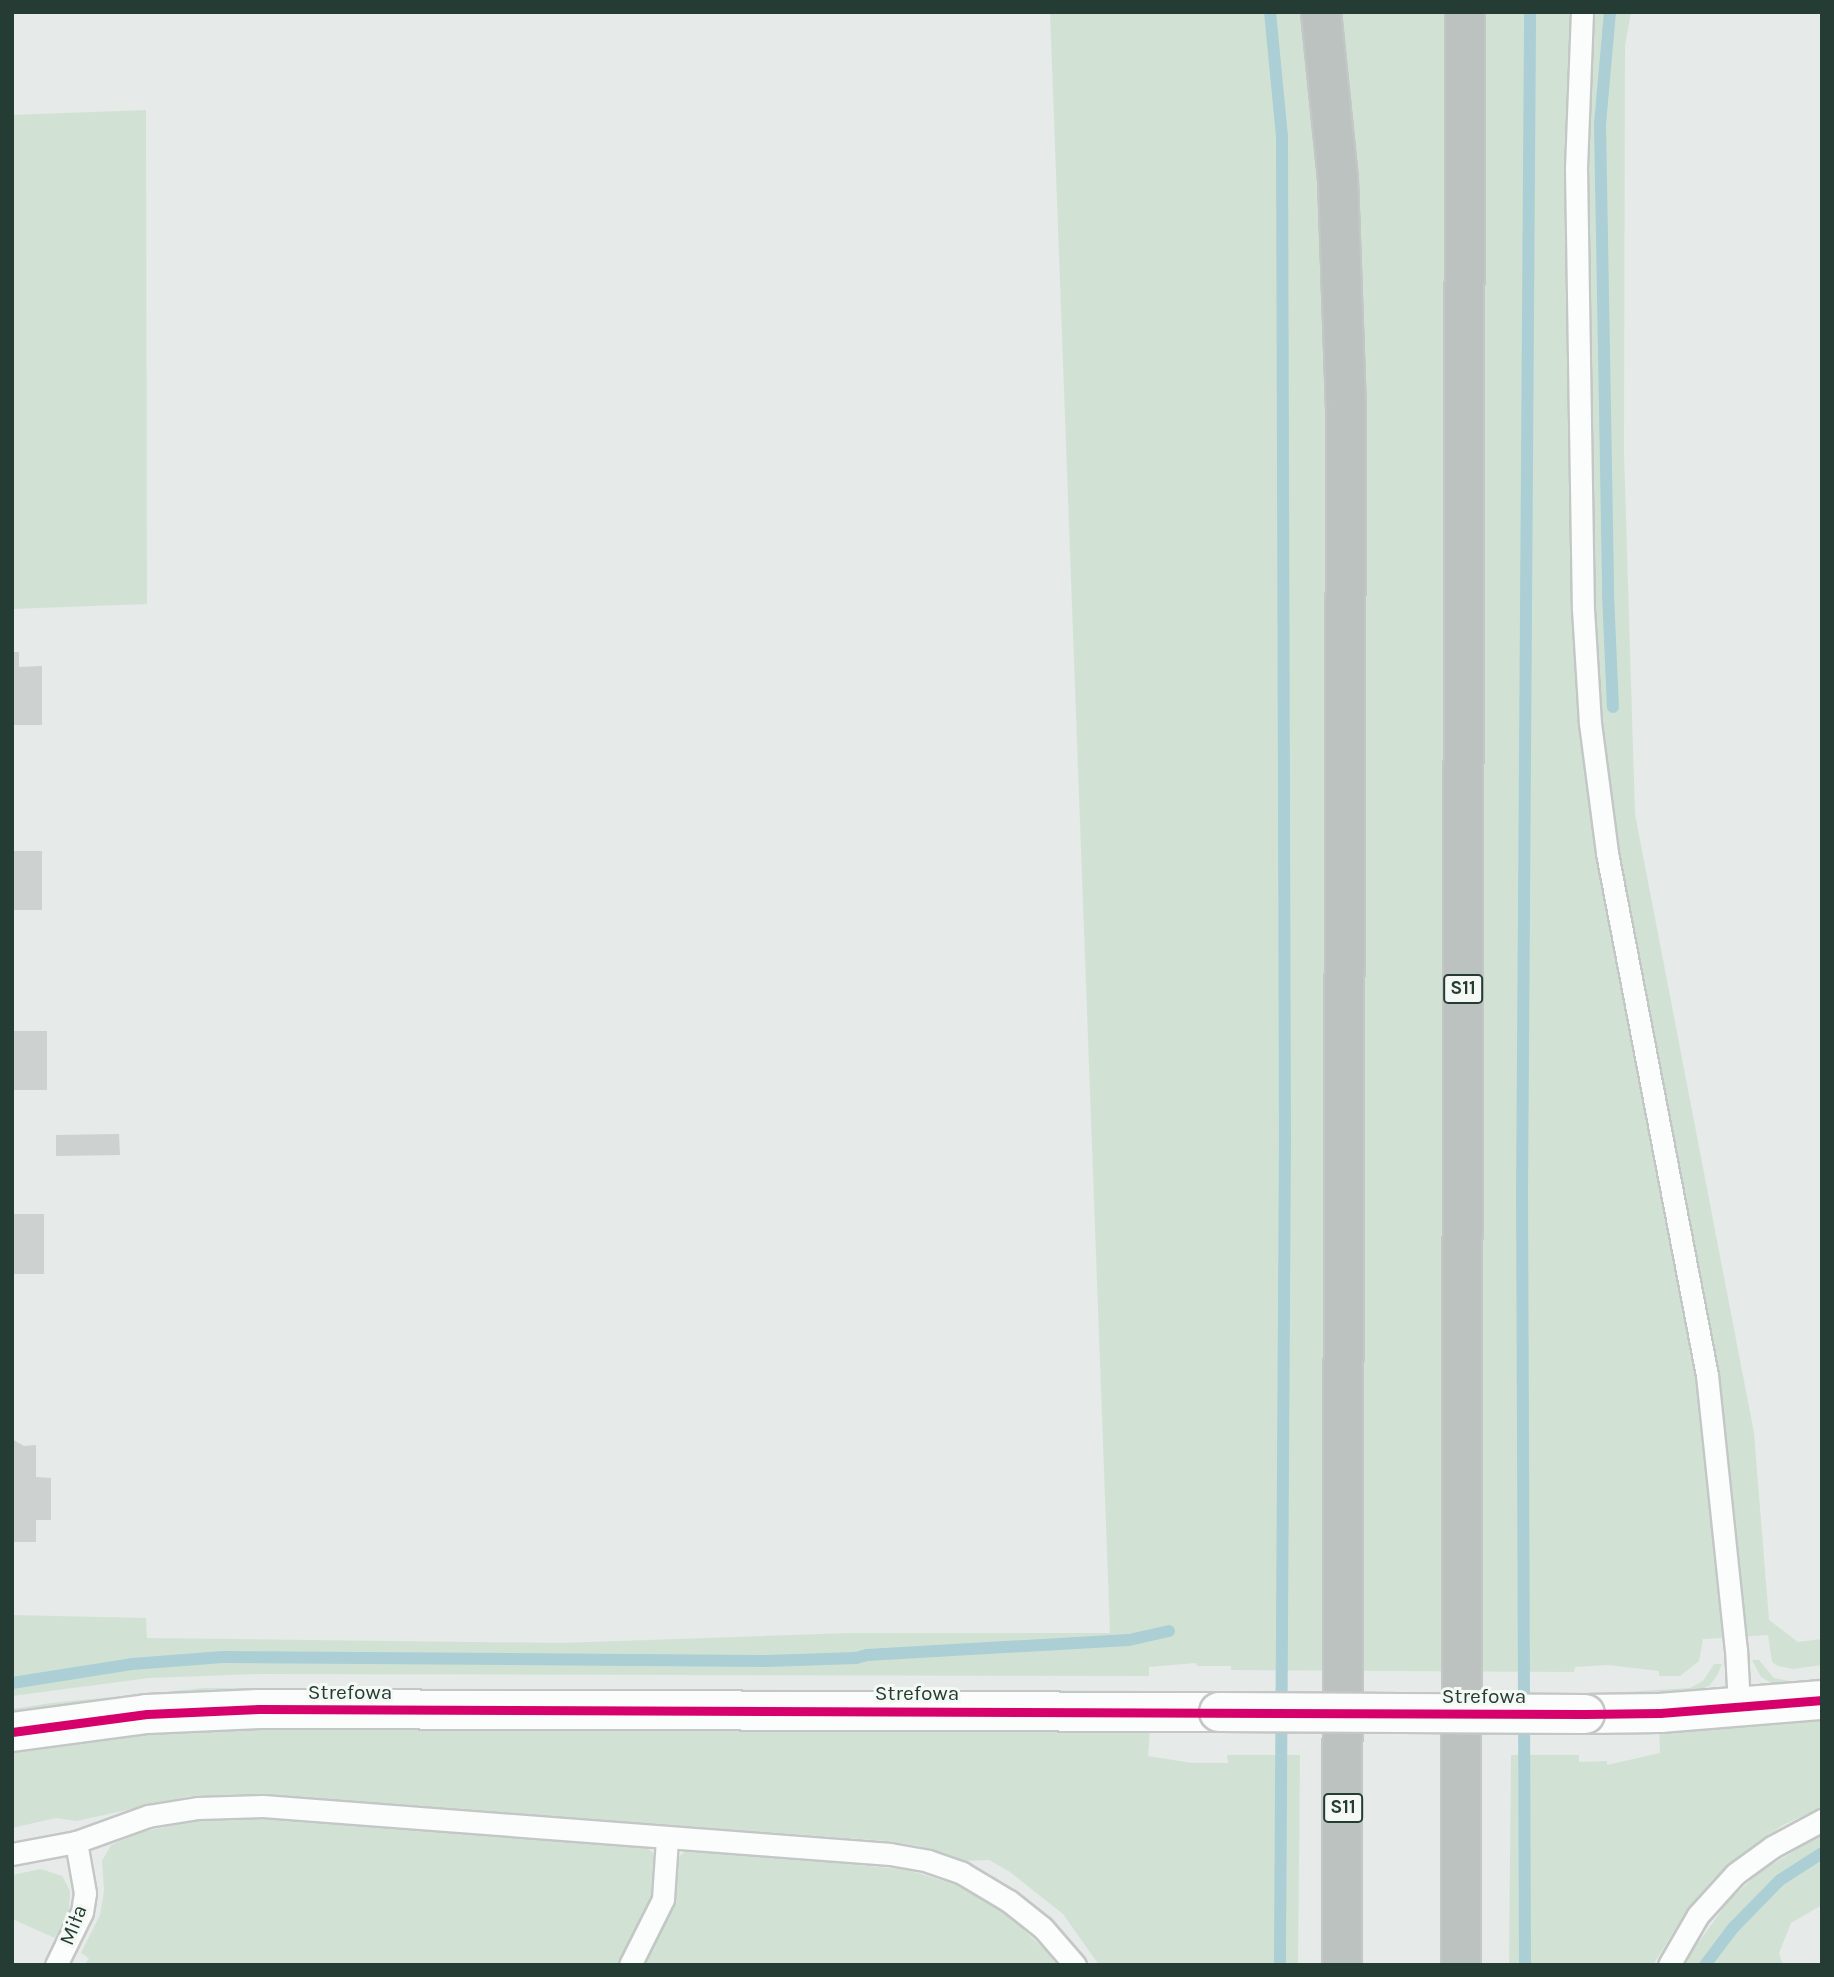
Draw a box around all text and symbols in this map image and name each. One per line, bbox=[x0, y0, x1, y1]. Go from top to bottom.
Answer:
road number: S11 bbox=[1442, 973, 1484, 1004]
street label: Strefowa bbox=[308, 1679, 392, 1705]
street label: Strefowa bbox=[875, 1680, 959, 1706]
street label: Strefowa bbox=[1442, 1683, 1526, 1709]
road number: S11 bbox=[1322, 1792, 1364, 1824]
street label: Miła bbox=[54, 1901, 92, 1949]

